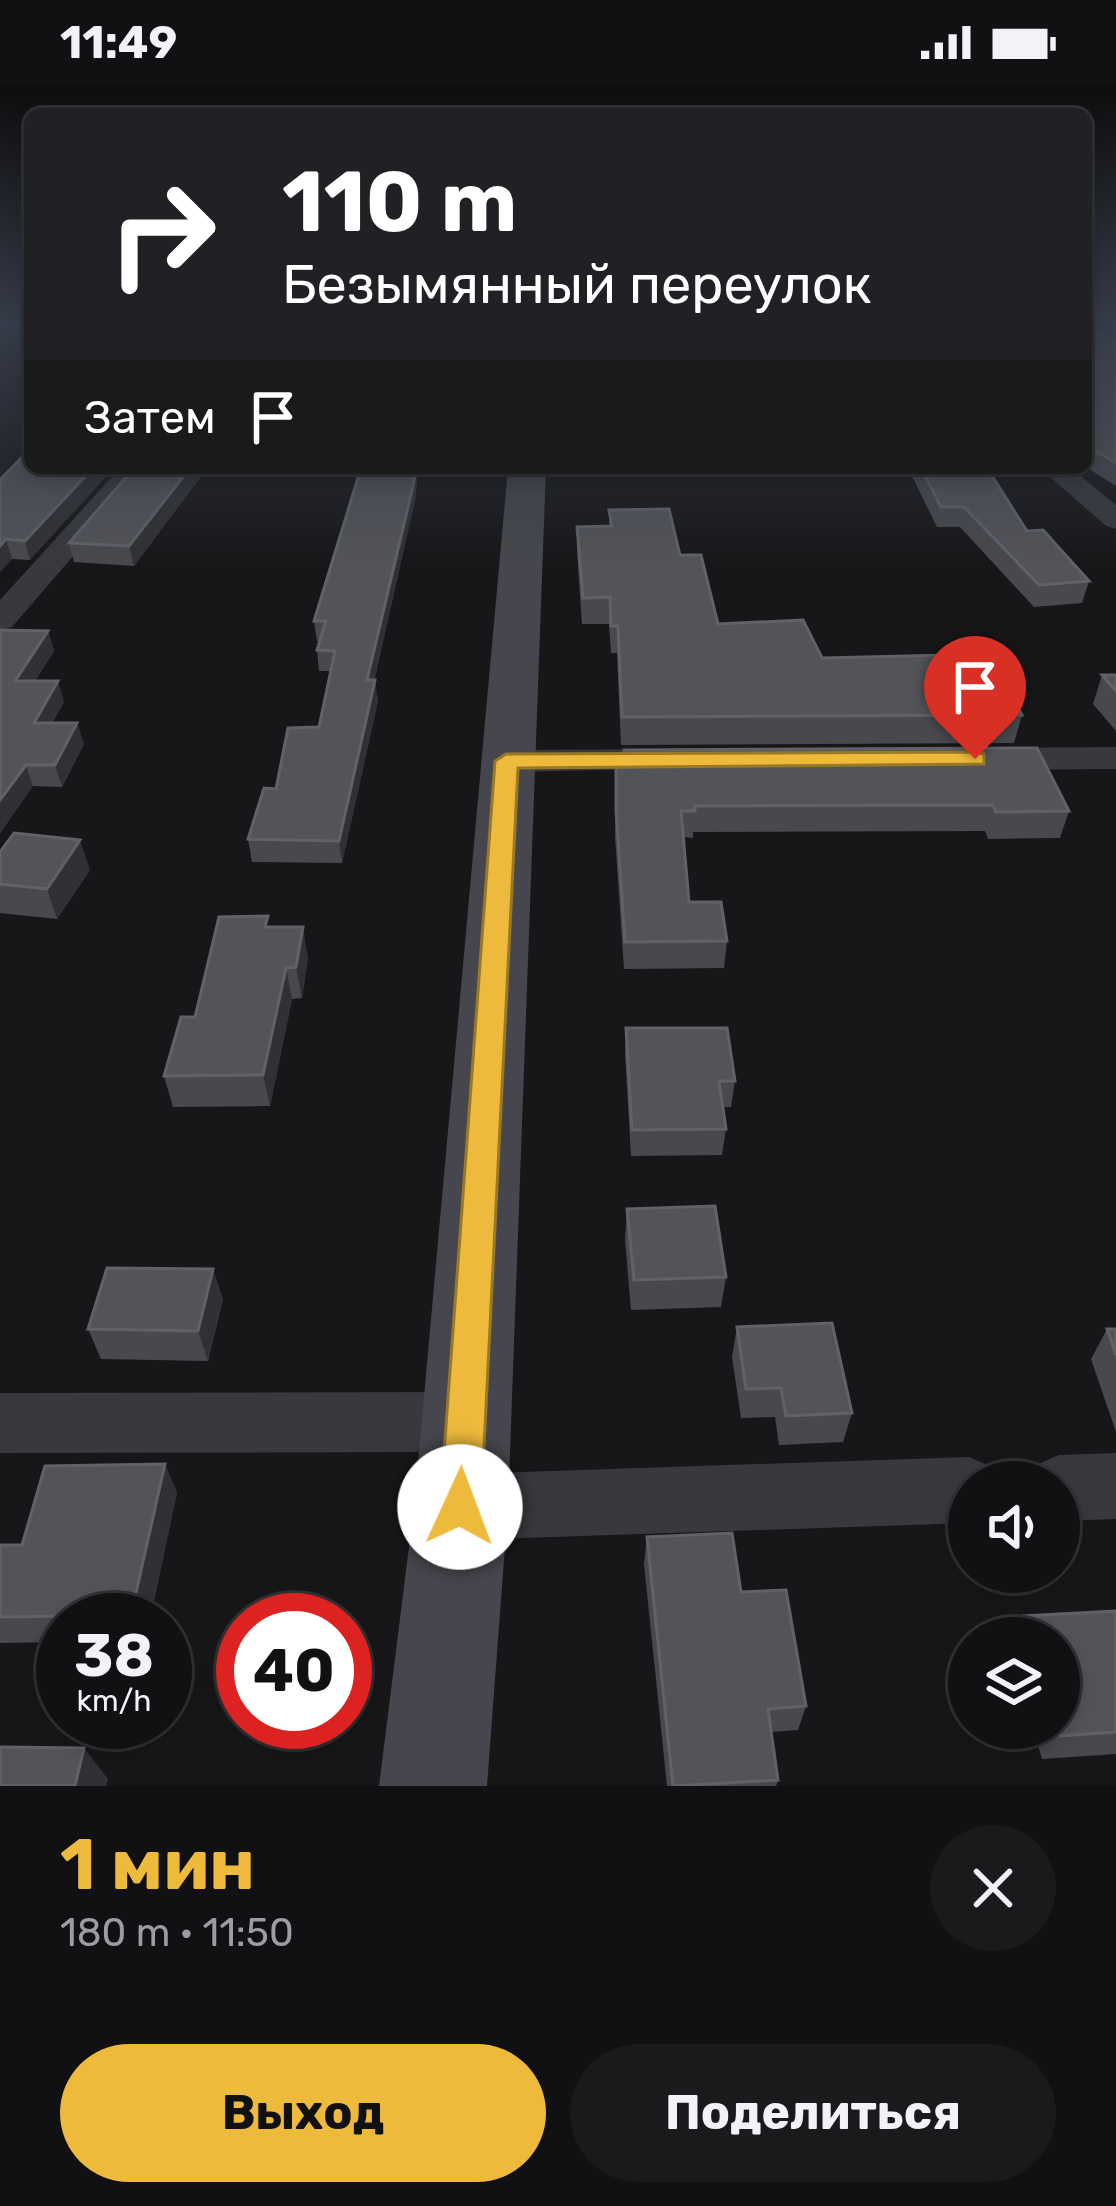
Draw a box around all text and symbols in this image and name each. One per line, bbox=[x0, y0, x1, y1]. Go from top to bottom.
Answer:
text: 11:49 bbox=[60, 16, 177, 69]
text: 110 m bbox=[282, 152, 517, 252]
icon: right bbox=[84, 156, 240, 312]
text: Безымянный переулок bbox=[282, 253, 872, 317]
icon: arrive bbox=[240, 384, 306, 450]
text: Затем bbox=[84, 391, 216, 444]
pin bbox=[924, 636, 1026, 759]
icon: arrive bbox=[942, 654, 1008, 720]
position arrow bbox=[397, 1444, 523, 1570]
map controls bbox=[948, 1461, 1080, 1749]
button: sound bbox=[948, 1461, 1080, 1593]
speed limit sign: 40 bbox=[216, 1593, 372, 1749]
button: layers bbox=[948, 1617, 1080, 1749]
text: 38 bbox=[74, 1620, 154, 1691]
text: km/h bbox=[77, 1683, 151, 1719]
text: 1 мин bbox=[60, 1822, 255, 1907]
button: close bbox=[930, 1825, 1056, 1951]
text: 180 m · 11:50 bbox=[60, 1910, 294, 1956]
button: Выход bbox=[60, 2044, 546, 2182]
button: Поделиться bbox=[570, 2044, 1056, 2182]

